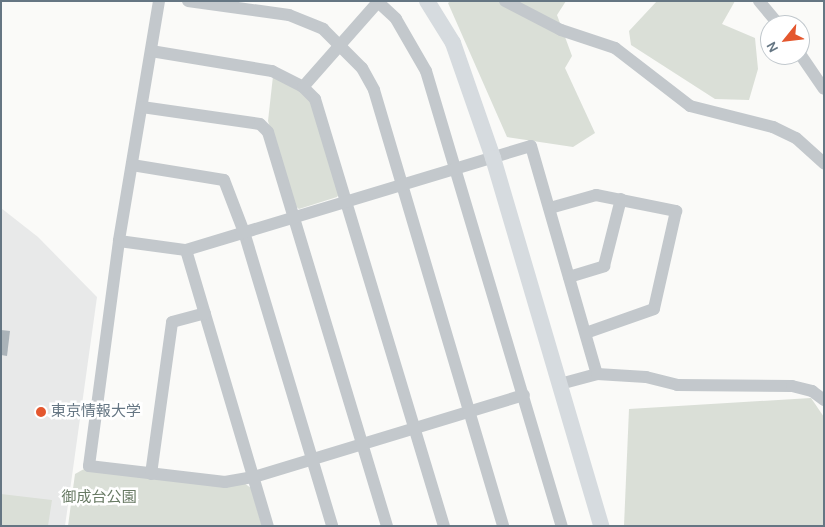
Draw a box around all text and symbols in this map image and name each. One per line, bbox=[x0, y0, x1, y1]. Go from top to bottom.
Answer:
north arrow bbox=[760, 15, 810, 65]
text: N bbox=[762, 39, 782, 56]
place label: 東京情報大学 bbox=[51, 403, 141, 421]
marker: 東京情報大学 bbox=[35, 406, 47, 418]
park label: 御成台公園 bbox=[62, 489, 136, 507]

